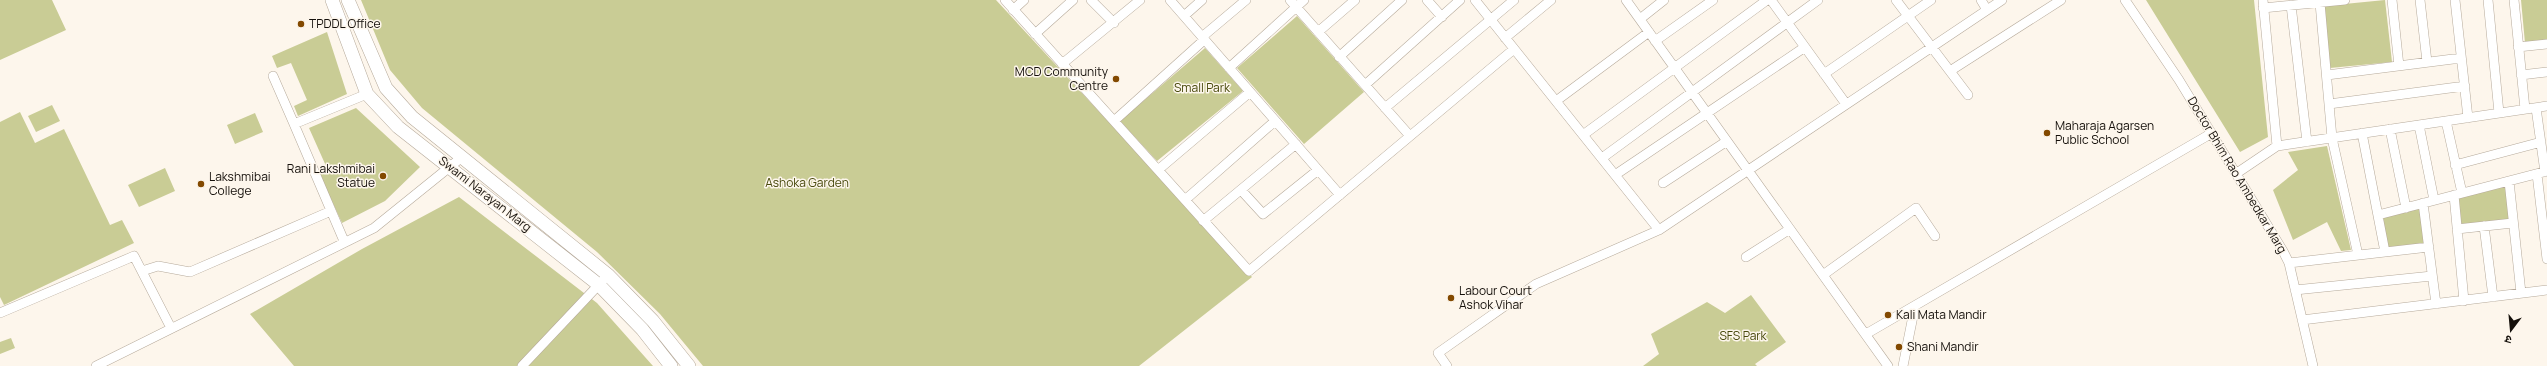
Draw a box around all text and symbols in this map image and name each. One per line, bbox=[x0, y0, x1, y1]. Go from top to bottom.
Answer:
place label: TPDDL Office bbox=[309, 15, 381, 32]
marker: TPDDL Office bbox=[296, 19, 306, 29]
place label: MCD Community Centre bbox=[1015, 63, 1109, 94]
marker: MCD Community Centre bbox=[1111, 74, 1121, 84]
park label: Small Park bbox=[1174, 79, 1231, 96]
street label: Doctor Bhim Rao Ambedkar Marg bbox=[2184, 93, 2291, 256]
place label: Maharaja Agarsen Public School bbox=[2055, 117, 2154, 148]
marker: Maharaja Agarsen Public School bbox=[2042, 128, 2052, 138]
street label: Swami Narayan Marg bbox=[435, 152, 535, 235]
place label: Rani Lakshmibai Statue bbox=[287, 160, 375, 191]
place label: Lakshmibai College bbox=[209, 168, 271, 199]
marker: Rani Lakshmibai Statue bbox=[378, 171, 388, 181]
park label: Ashoka Garden bbox=[765, 174, 849, 191]
marker: Lakshmibai College bbox=[196, 179, 206, 189]
place label: Labour Court Ashok Vihar bbox=[1459, 282, 1532, 313]
marker: Labour Court Ashok Vihar bbox=[1446, 293, 1456, 303]
place label: Kali Mata Mandir bbox=[1896, 306, 1987, 323]
marker: Kali Mata Mandir bbox=[1883, 310, 1893, 320]
north arrow bbox=[2491, 310, 2531, 350]
park label: SFS Park bbox=[1719, 327, 1768, 344]
text: उ bbox=[2502, 332, 2513, 348]
place label: Shani Mandir bbox=[1907, 338, 1979, 355]
marker: Shani Mandir bbox=[1894, 342, 1904, 352]

